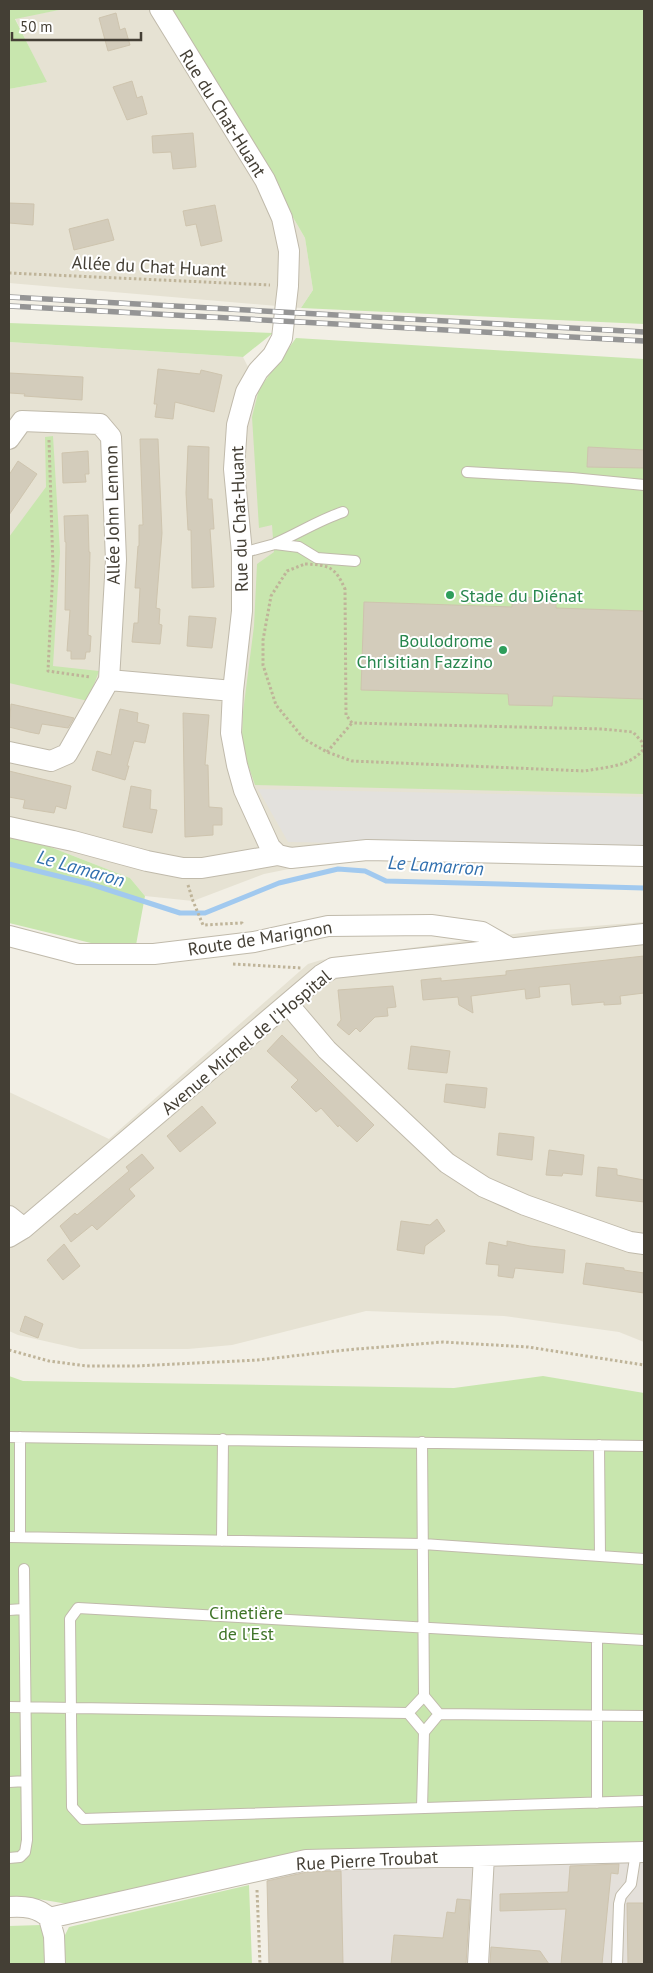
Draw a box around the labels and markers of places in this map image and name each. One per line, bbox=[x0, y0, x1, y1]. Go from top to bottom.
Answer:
place label: Stade du Diénat bbox=[460, 584, 583, 607]
marker: Stade du Diénat bbox=[444, 589, 456, 601]
place label: Boulodrome Chrisitian Fazzino bbox=[356, 629, 493, 673]
marker: Boulodrome Chrisitian Fazzino bbox=[497, 644, 509, 656]

